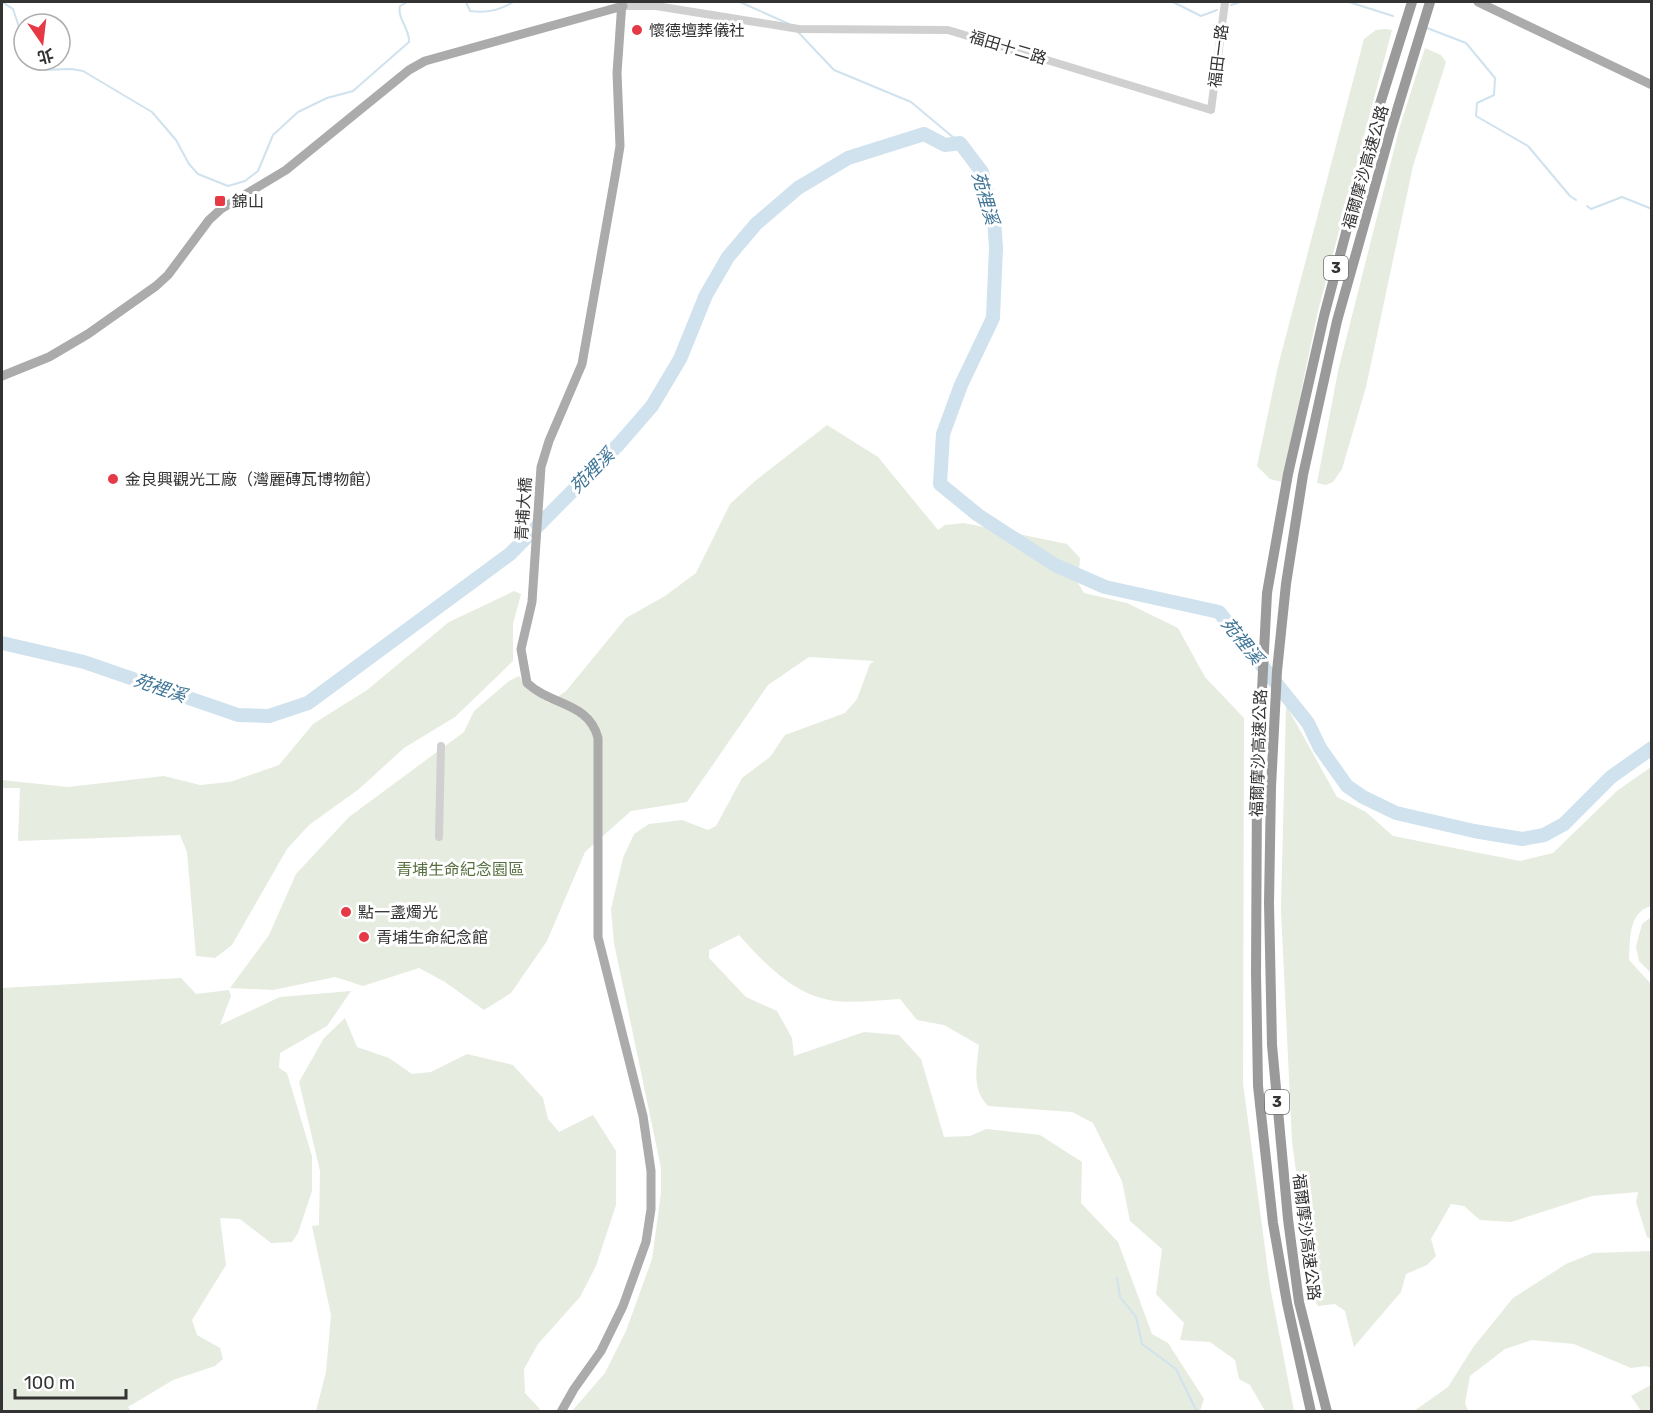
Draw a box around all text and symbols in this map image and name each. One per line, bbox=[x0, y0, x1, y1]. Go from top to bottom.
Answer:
north arrow bbox=[12, 12, 72, 72]
place label: 懷德壇葬儀社 bbox=[649, 21, 745, 40]
marker: 懷德壇葬儀社 bbox=[630, 23, 644, 37]
street label: 福田一路 bbox=[1205, 23, 1232, 89]
street label: 福田十二路 bbox=[967, 27, 1049, 68]
text: 北 bbox=[35, 45, 56, 67]
street label: 福爾摩沙高速公路 bbox=[1339, 103, 1392, 231]
water label: 苑裡溪 bbox=[967, 169, 1004, 230]
place label: 錦山 bbox=[232, 192, 264, 211]
marker: 錦山 bbox=[213, 194, 227, 208]
road number: 3 bbox=[1324, 256, 1348, 280]
water label: 苑裡溪 bbox=[565, 442, 621, 498]
place label: 金良興觀光工廠（灣麗磚瓦博物館） bbox=[125, 470, 381, 489]
marker: 金良興觀光工廠（灣麗磚瓦博物館） bbox=[106, 472, 120, 486]
street label: 青埔大橋 bbox=[512, 476, 535, 542]
water label: 苑裡溪 bbox=[1216, 613, 1269, 671]
water label: 苑裡溪 bbox=[131, 669, 192, 708]
street label: 福爾摩沙高速公路 bbox=[1247, 689, 1270, 817]
park label: 青埔生命紀念園區 bbox=[396, 860, 524, 879]
place label: 點一盞燭光 bbox=[358, 903, 438, 922]
marker: 點一盞燭光 bbox=[339, 905, 353, 919]
place label: 青埔生命紀念館 bbox=[376, 928, 488, 947]
marker: 青埔生命紀念館 bbox=[357, 930, 371, 944]
road number: 3 bbox=[1265, 1090, 1289, 1114]
street label: 福爾摩沙高速公路 bbox=[1289, 1172, 1324, 1302]
scale bar bbox=[15, 1362, 126, 1400]
text: 100 m bbox=[24, 1372, 75, 1394]

